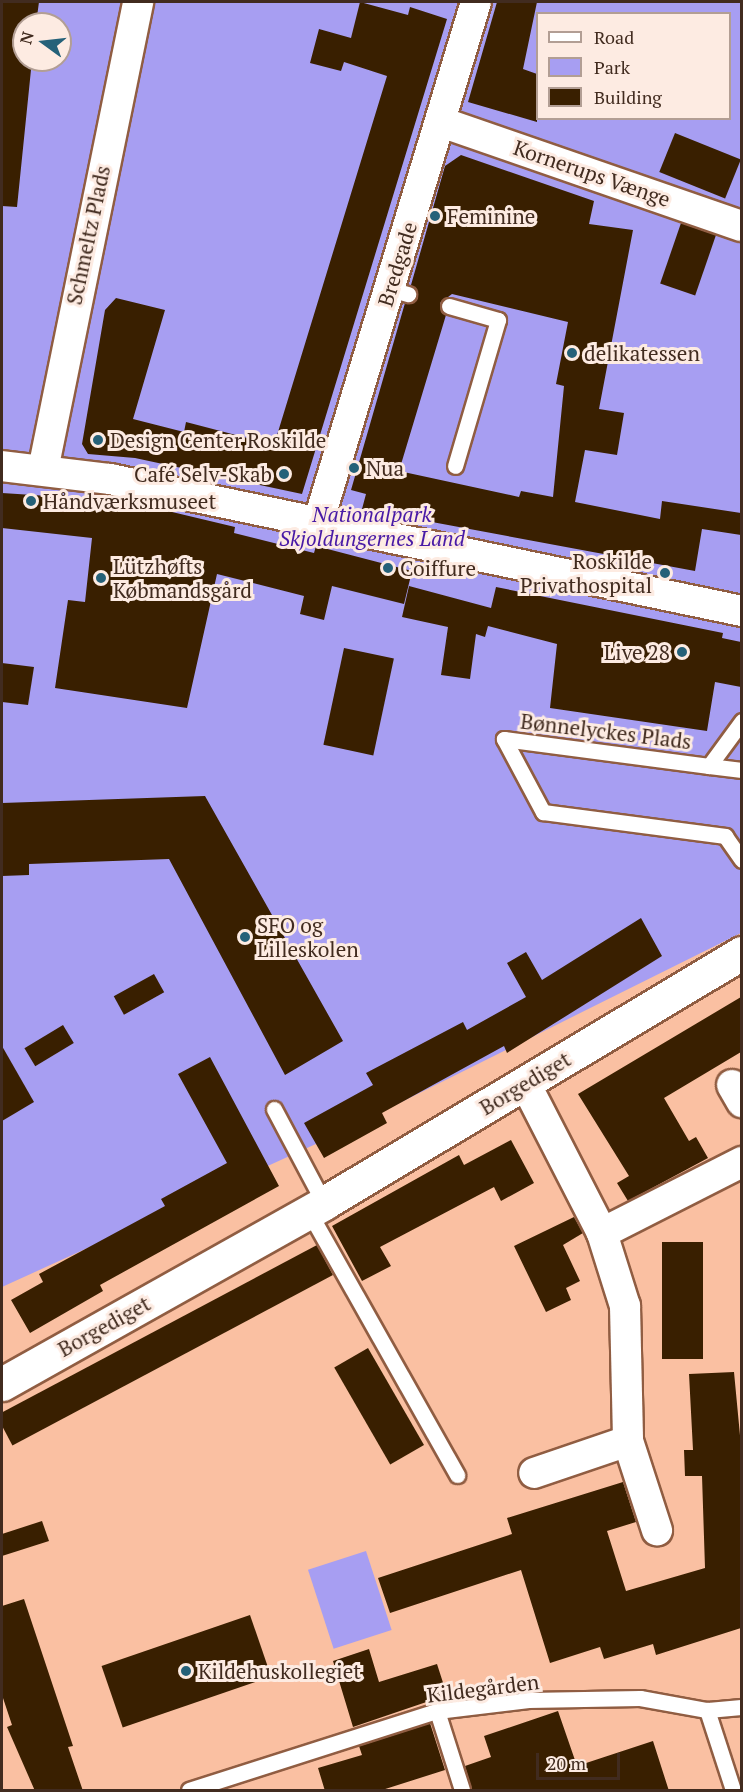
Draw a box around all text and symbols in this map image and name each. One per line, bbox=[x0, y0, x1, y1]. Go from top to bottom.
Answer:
north arrow bbox=[12, 12, 72, 72]
legend bbox=[536, 12, 731, 120]
text: Road bbox=[594, 25, 634, 49]
text: N bbox=[14, 29, 39, 47]
text: Park bbox=[594, 55, 630, 79]
text: Building bbox=[594, 85, 662, 109]
street label: Kornerups Vænge bbox=[510, 134, 674, 212]
street label: Schmeltz Plads bbox=[61, 163, 115, 307]
place label: Feminine bbox=[447, 203, 535, 229]
marker: Feminine bbox=[428, 209, 442, 223]
street label: Bredgade bbox=[372, 219, 422, 309]
place label: delikatessen bbox=[584, 340, 700, 366]
marker: delikatessen bbox=[565, 346, 579, 360]
place label: Design Center Roskilde bbox=[110, 427, 326, 453]
marker: Design Center Roskilde bbox=[91, 433, 105, 447]
place label: Nua bbox=[366, 455, 404, 481]
place label: Café Selv-Skab bbox=[134, 461, 272, 487]
marker: Nua bbox=[347, 461, 361, 475]
marker: Café Selv-Skab bbox=[277, 467, 291, 481]
place label: Håndværksmuseet bbox=[43, 488, 216, 514]
marker: Håndværksmuseet bbox=[24, 494, 38, 508]
park label: Nationalpark Skjoldungernes Land bbox=[279, 501, 465, 551]
place label: Roskilde Privathospital bbox=[520, 548, 652, 598]
place label: Lützhøfts Købmandsgård bbox=[113, 553, 252, 603]
place label: Coiffure bbox=[400, 555, 476, 581]
marker: Coiffure bbox=[381, 561, 395, 575]
marker: Roskilde Privathospital bbox=[656, 564, 674, 582]
marker: Lützhøfts Købmandsgård bbox=[94, 571, 108, 585]
place label: Live 28 bbox=[604, 639, 670, 665]
marker: Live 28 bbox=[675, 645, 689, 659]
street label: Bønnelyckes Plads bbox=[519, 708, 693, 754]
place label: SFO og Lilleskolen bbox=[257, 912, 359, 962]
marker: SFO og Lilleskolen bbox=[238, 930, 252, 944]
street label: Borgediget bbox=[475, 1046, 575, 1120]
street label: Borgediget bbox=[53, 1290, 155, 1362]
place label: Kildehuskollegiet bbox=[198, 1658, 361, 1684]
marker: Kildehuskollegiet bbox=[179, 1664, 193, 1678]
street label: Kildegården bbox=[425, 1669, 541, 1707]
scale bar bbox=[539, 1741, 623, 1779]
text: 20 m bbox=[547, 1751, 586, 1775]

